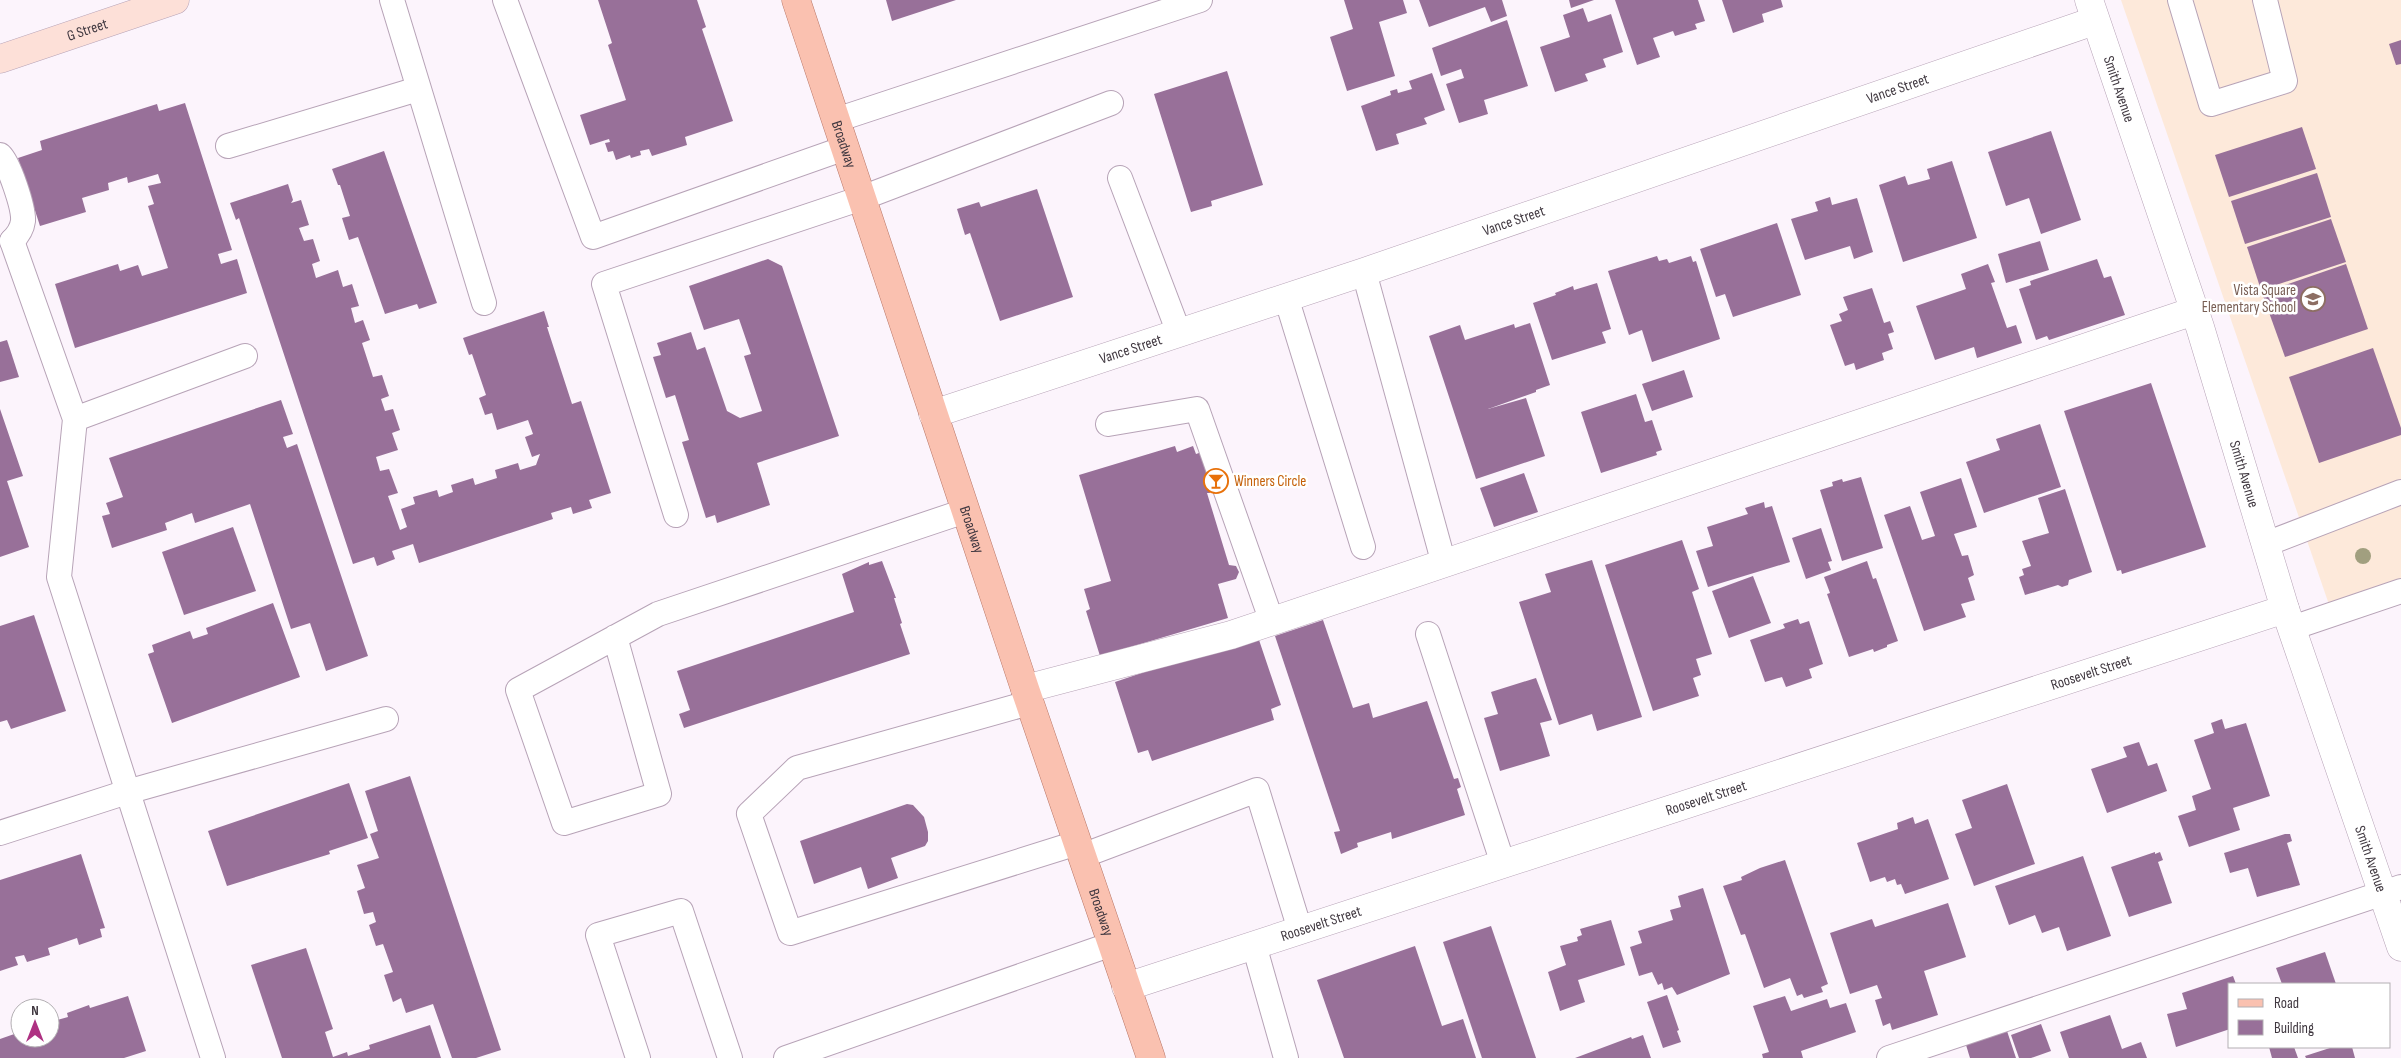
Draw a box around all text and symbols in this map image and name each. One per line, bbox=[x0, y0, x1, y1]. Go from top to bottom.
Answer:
street label: G Street bbox=[64, 14, 110, 45]
street label: Smith Avenue bbox=[2099, 53, 2139, 125]
street label: Vance Street bbox=[1864, 69, 1932, 108]
street label: Broadway bbox=[827, 118, 861, 171]
street label: Vance Street bbox=[1480, 201, 1548, 240]
place label: Vista Square Elementary School bbox=[2202, 281, 2296, 317]
school or university icon: Vista Square Elementary School bbox=[2300, 286, 2326, 312]
street label: Vance Street bbox=[1097, 330, 1165, 368]
street label: Smith Avenue bbox=[2225, 438, 2263, 510]
bar icon: Winners Circle bbox=[1203, 468, 1229, 494]
place label: Winners Circle bbox=[1234, 472, 1306, 491]
street label: Broadway bbox=[955, 503, 989, 556]
street label: Roosevelt Street bbox=[2048, 650, 2134, 694]
street label: Roosevelt Street bbox=[1663, 776, 1749, 820]
street label: Smith Avenue bbox=[2351, 823, 2391, 895]
street label: Broadway bbox=[1084, 886, 1118, 939]
street label: Roosevelt Street bbox=[1278, 901, 1364, 945]
legend bbox=[2228, 983, 2391, 1048]
text: Road bbox=[2274, 994, 2299, 1013]
north arrow bbox=[10, 998, 60, 1048]
text: N bbox=[31, 1002, 39, 1019]
text: Building bbox=[2274, 1019, 2314, 1038]

